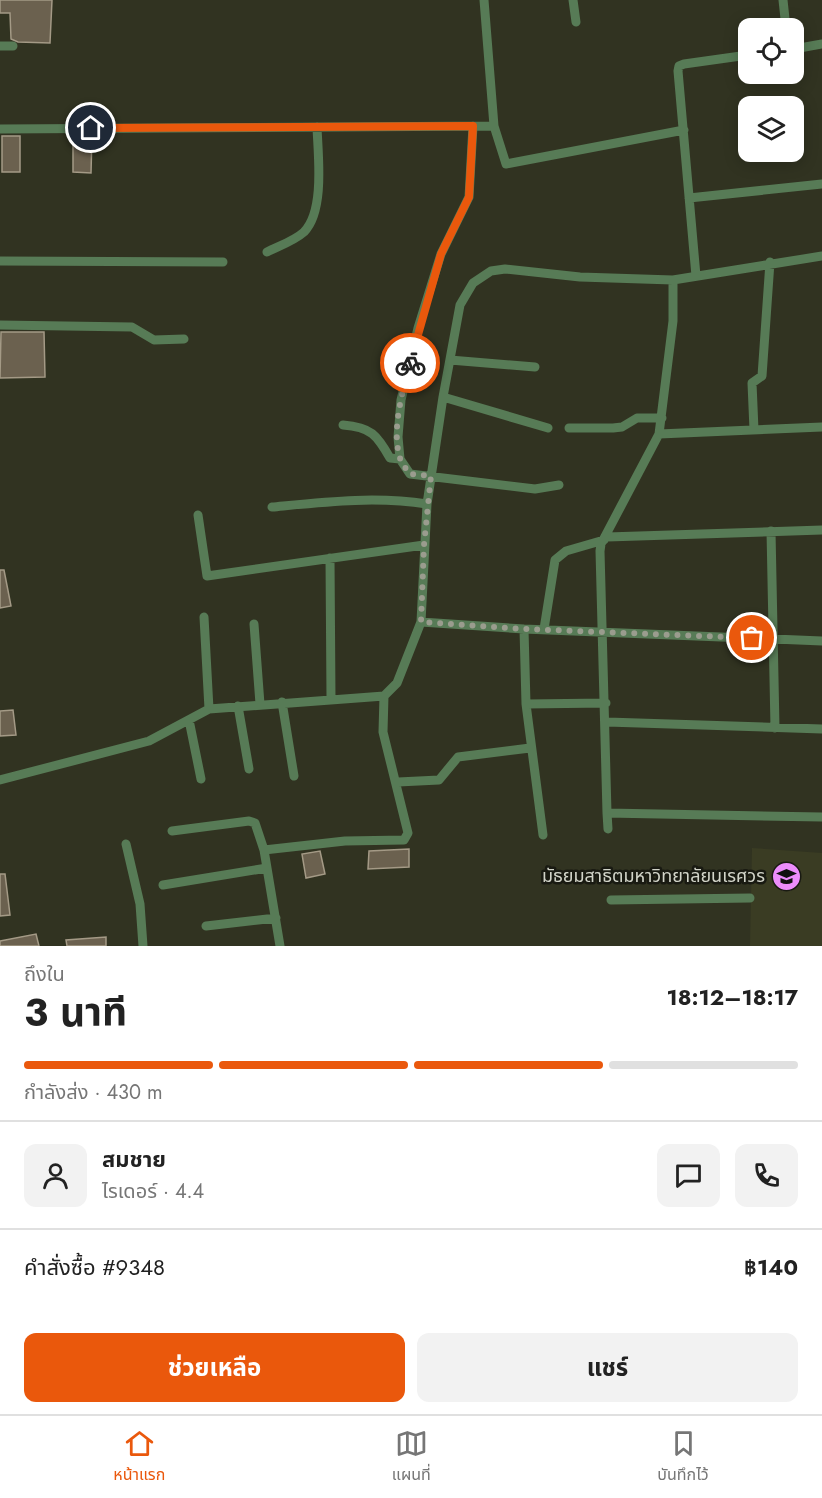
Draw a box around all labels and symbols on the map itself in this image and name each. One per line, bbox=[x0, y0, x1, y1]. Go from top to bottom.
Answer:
pin bbox=[65, 102, 116, 153]
courier bbox=[380, 333, 440, 393]
pin bbox=[726, 612, 777, 663]
school or university icon: มัธยมสาธิตมหาวิทยาลัยนเรศวร bbox=[770, 860, 802, 892]
place label: มัธยมสาธิตมหาวิทยาลัยนเรศวร bbox=[542, 863, 765, 889]

